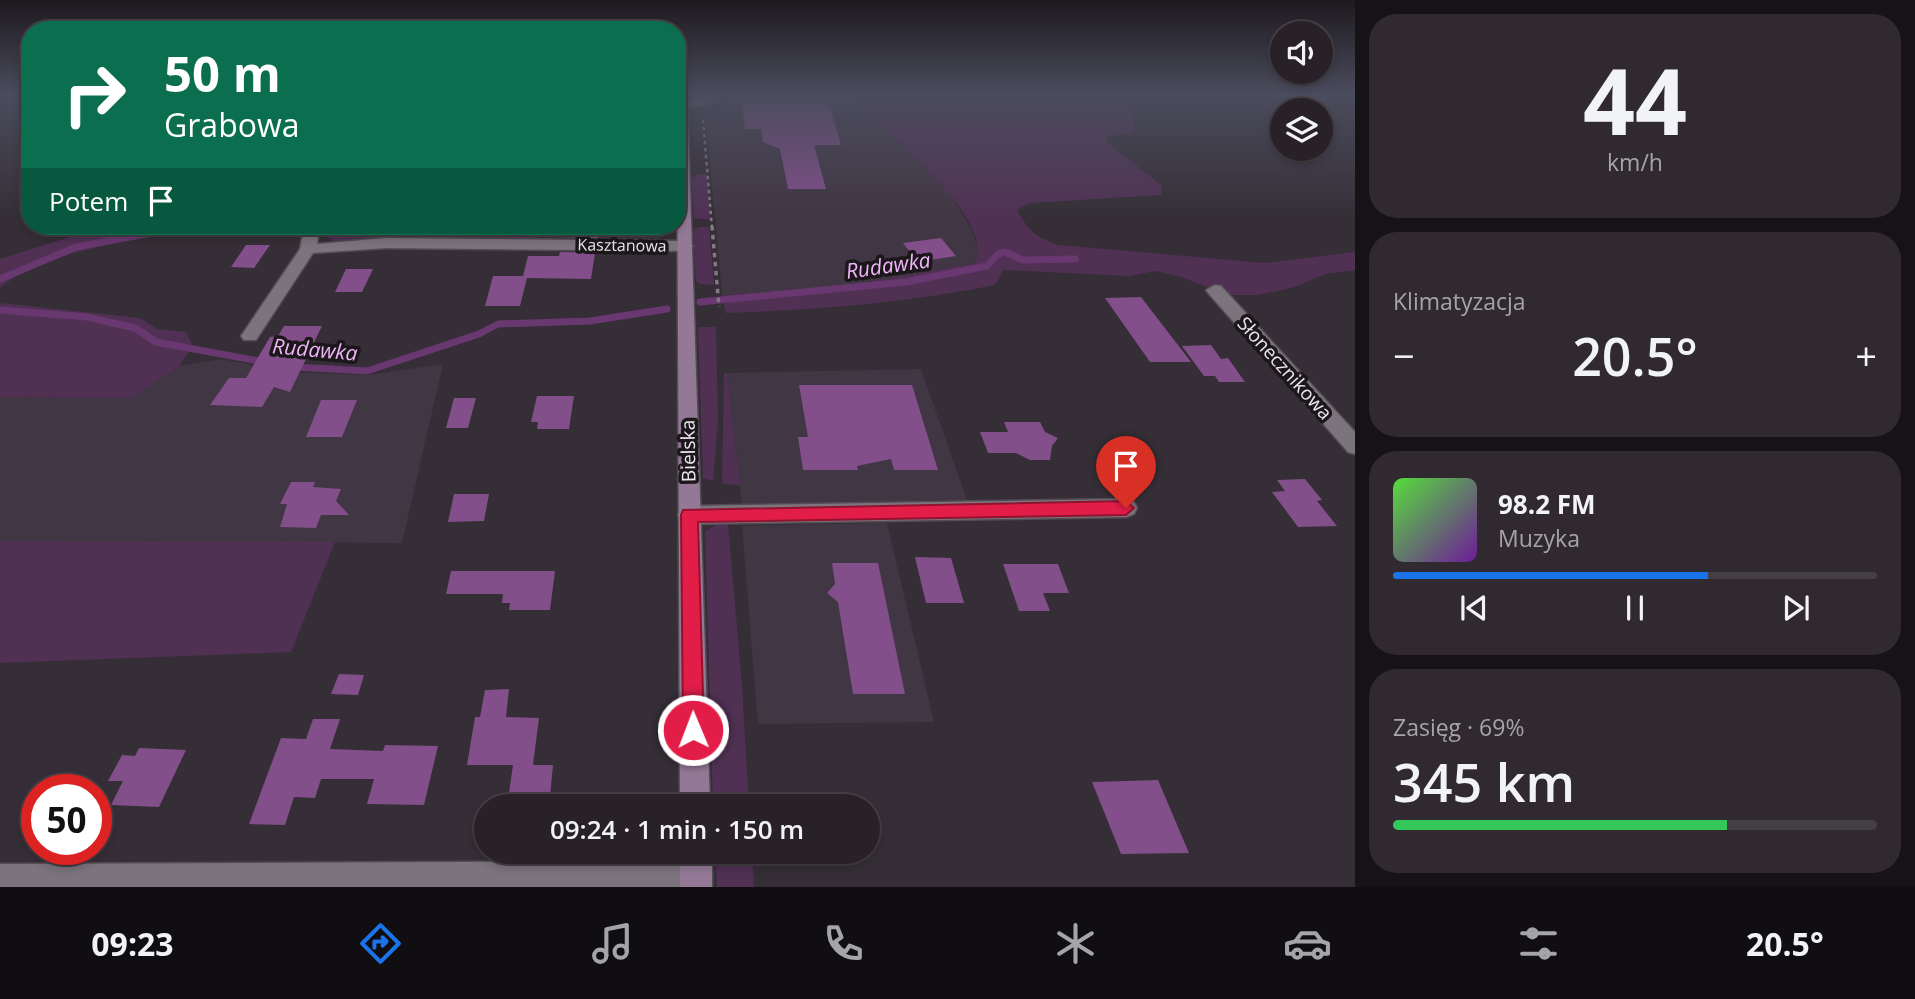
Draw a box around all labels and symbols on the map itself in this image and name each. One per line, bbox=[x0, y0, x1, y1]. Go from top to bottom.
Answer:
street label: Kasztanowa bbox=[577, 233, 667, 257]
water label: Rudawka bbox=[844, 245, 932, 285]
street label: Słonecznikowa bbox=[1232, 311, 1338, 425]
water label: Rudawka bbox=[271, 331, 359, 367]
street label: Bielska bbox=[674, 420, 702, 482]
pin bbox=[1096, 436, 1156, 508]
position arrow bbox=[656, 693, 730, 767]
speed limit sign: 50 bbox=[21, 774, 112, 865]

